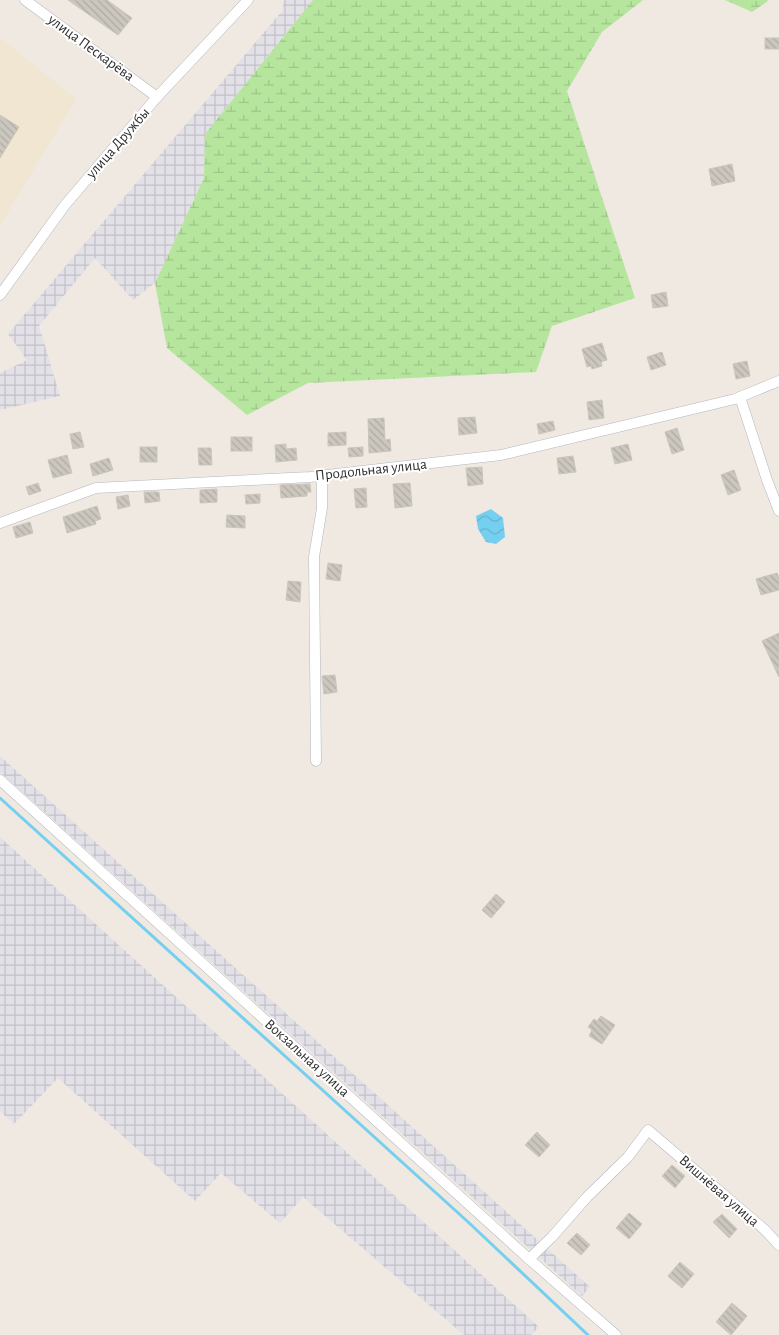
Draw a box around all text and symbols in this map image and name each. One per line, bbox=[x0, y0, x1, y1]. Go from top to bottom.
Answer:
street label: улица Пескарёва bbox=[44, 11, 137, 84]
street label: улица Дружбы bbox=[83, 105, 153, 182]
street label: Продольная улица bbox=[314, 457, 428, 483]
street label: Вокзальная улица bbox=[262, 1016, 352, 1100]
street label: Вишнёвая улица bbox=[676, 1152, 762, 1230]

